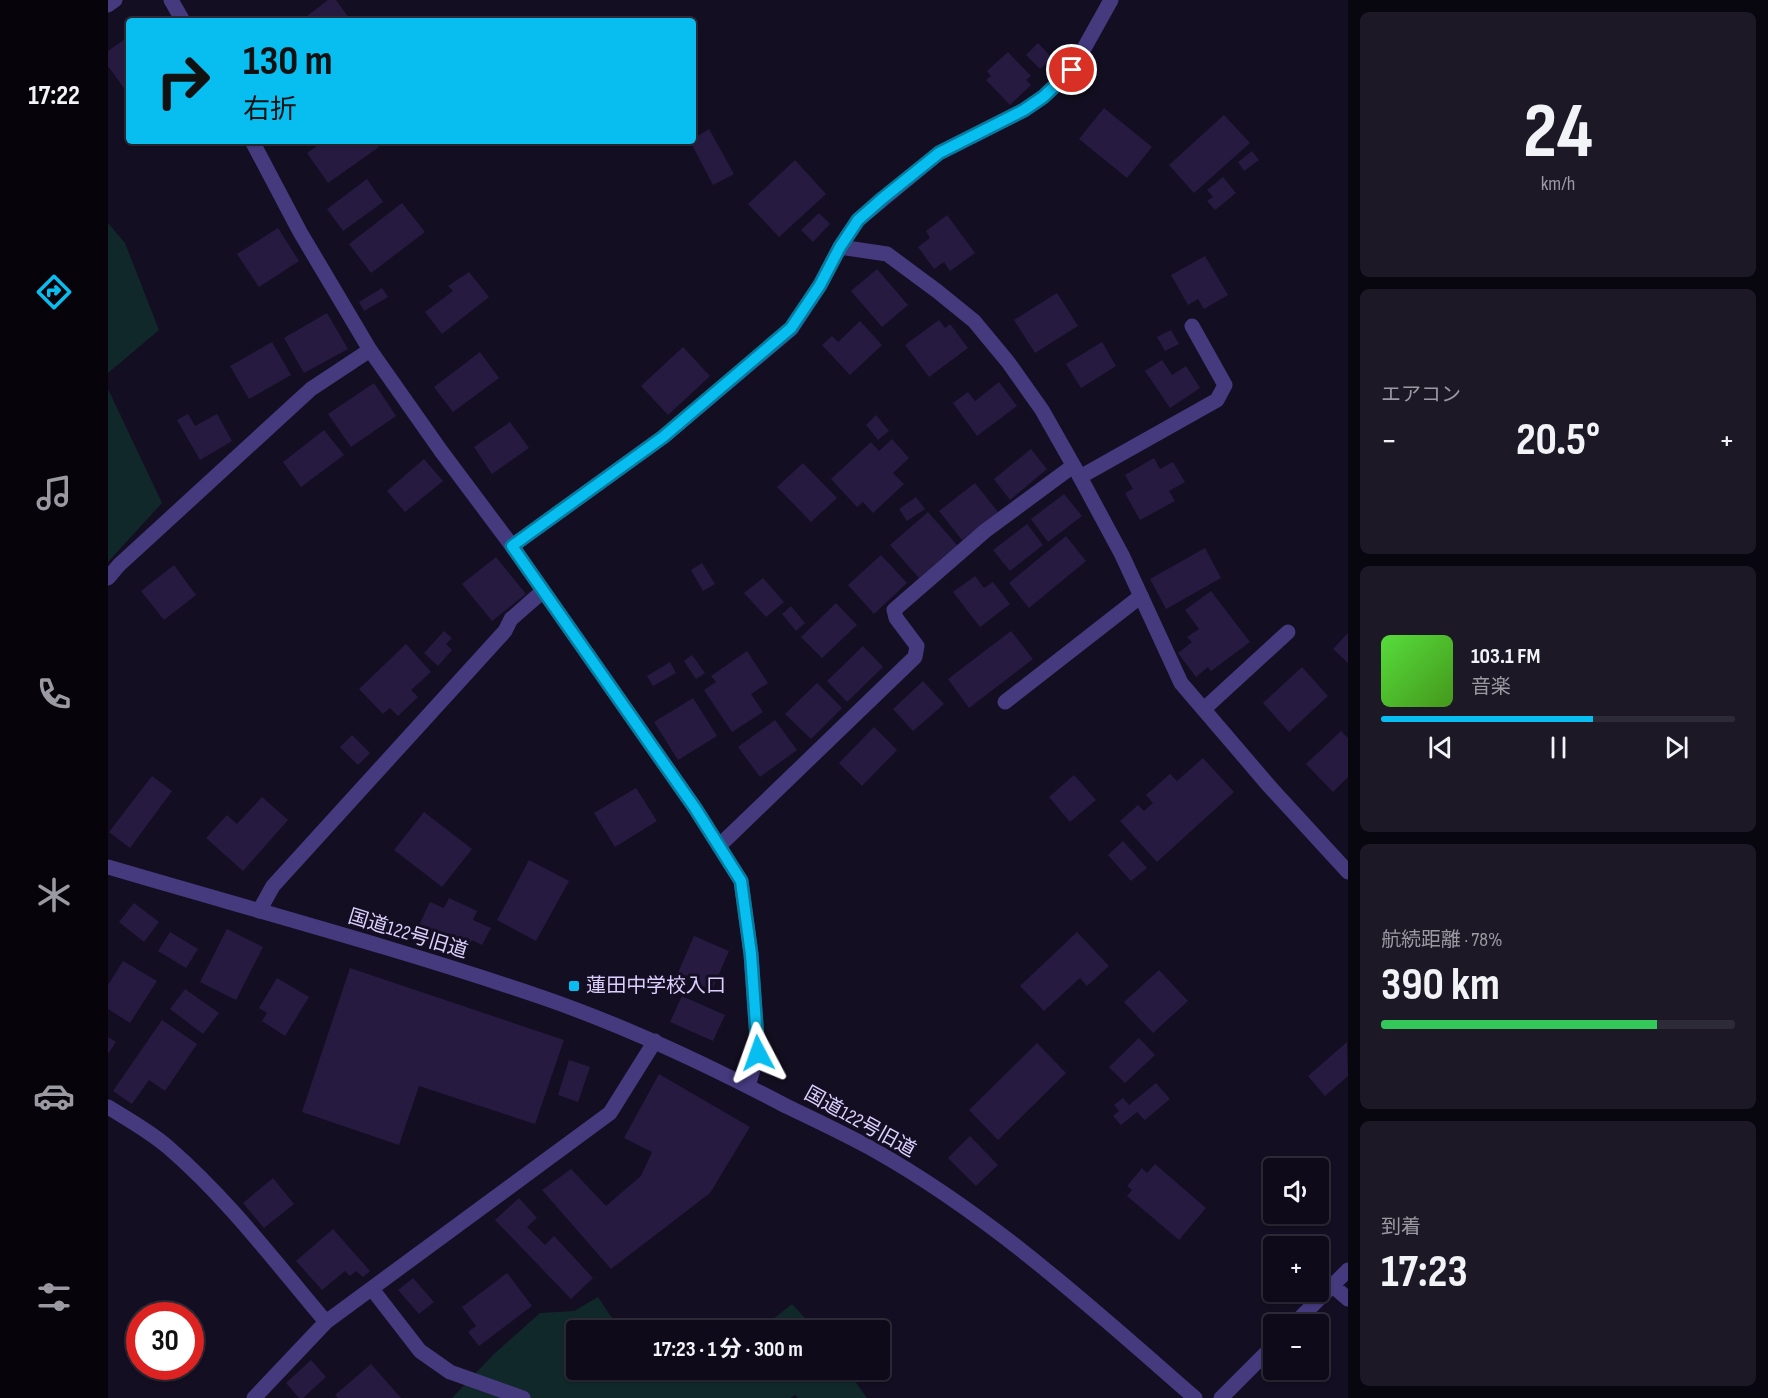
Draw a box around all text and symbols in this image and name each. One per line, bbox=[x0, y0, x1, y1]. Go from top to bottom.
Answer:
text: 130 m bbox=[243, 36, 333, 87]
icon: right bbox=[144, 42, 222, 120]
pin bbox=[1046, 44, 1097, 95]
icon: arrive bbox=[1055, 53, 1088, 86]
text: 17:22 bbox=[28, 80, 80, 112]
text: 24 bbox=[1523, 86, 1593, 179]
text: 右折 bbox=[243, 94, 297, 126]
text: km/h bbox=[1541, 172, 1575, 196]
icon: directions bbox=[33, 271, 75, 313]
text: エアコン bbox=[1381, 383, 1461, 407]
text: 20.5° bbox=[1516, 413, 1600, 468]
text: − bbox=[1381, 421, 1397, 461]
text: + bbox=[1719, 421, 1735, 461]
icon: music bbox=[33, 472, 75, 514]
text: 103.1 FM bbox=[1471, 643, 1540, 670]
icon: phone bbox=[33, 673, 75, 715]
text: 音楽 bbox=[1471, 675, 1511, 699]
icon: previous bbox=[1424, 731, 1457, 764]
icon: pause bbox=[1542, 731, 1575, 764]
icon: next bbox=[1660, 731, 1693, 764]
icon: climate bbox=[33, 874, 75, 916]
street label: 国道122号旧道 bbox=[345, 904, 471, 964]
text: 航続距離 · 78% bbox=[1381, 928, 1503, 952]
text: 390 km bbox=[1381, 958, 1500, 1013]
place label: 蓮田中学校入口 bbox=[586, 974, 726, 998]
marker: 蓮田中学校入口 bbox=[567, 979, 581, 993]
position arrow bbox=[726, 1021, 790, 1085]
icon: car bbox=[33, 1075, 75, 1117]
street label: 国道122号旧道 bbox=[800, 1082, 920, 1162]
map controls bbox=[1263, 1158, 1329, 1380]
button: sound bbox=[1263, 1158, 1329, 1224]
text: 到着 bbox=[1381, 1215, 1421, 1239]
button: + bbox=[1263, 1236, 1329, 1302]
text: 17:23 bbox=[1381, 1245, 1468, 1300]
icon: filters bbox=[33, 1276, 75, 1318]
speed limit sign: 30 bbox=[126, 1302, 204, 1380]
button: − bbox=[1263, 1314, 1329, 1380]
text: 17:23 · 1 分 · 300 m bbox=[653, 1336, 803, 1363]

